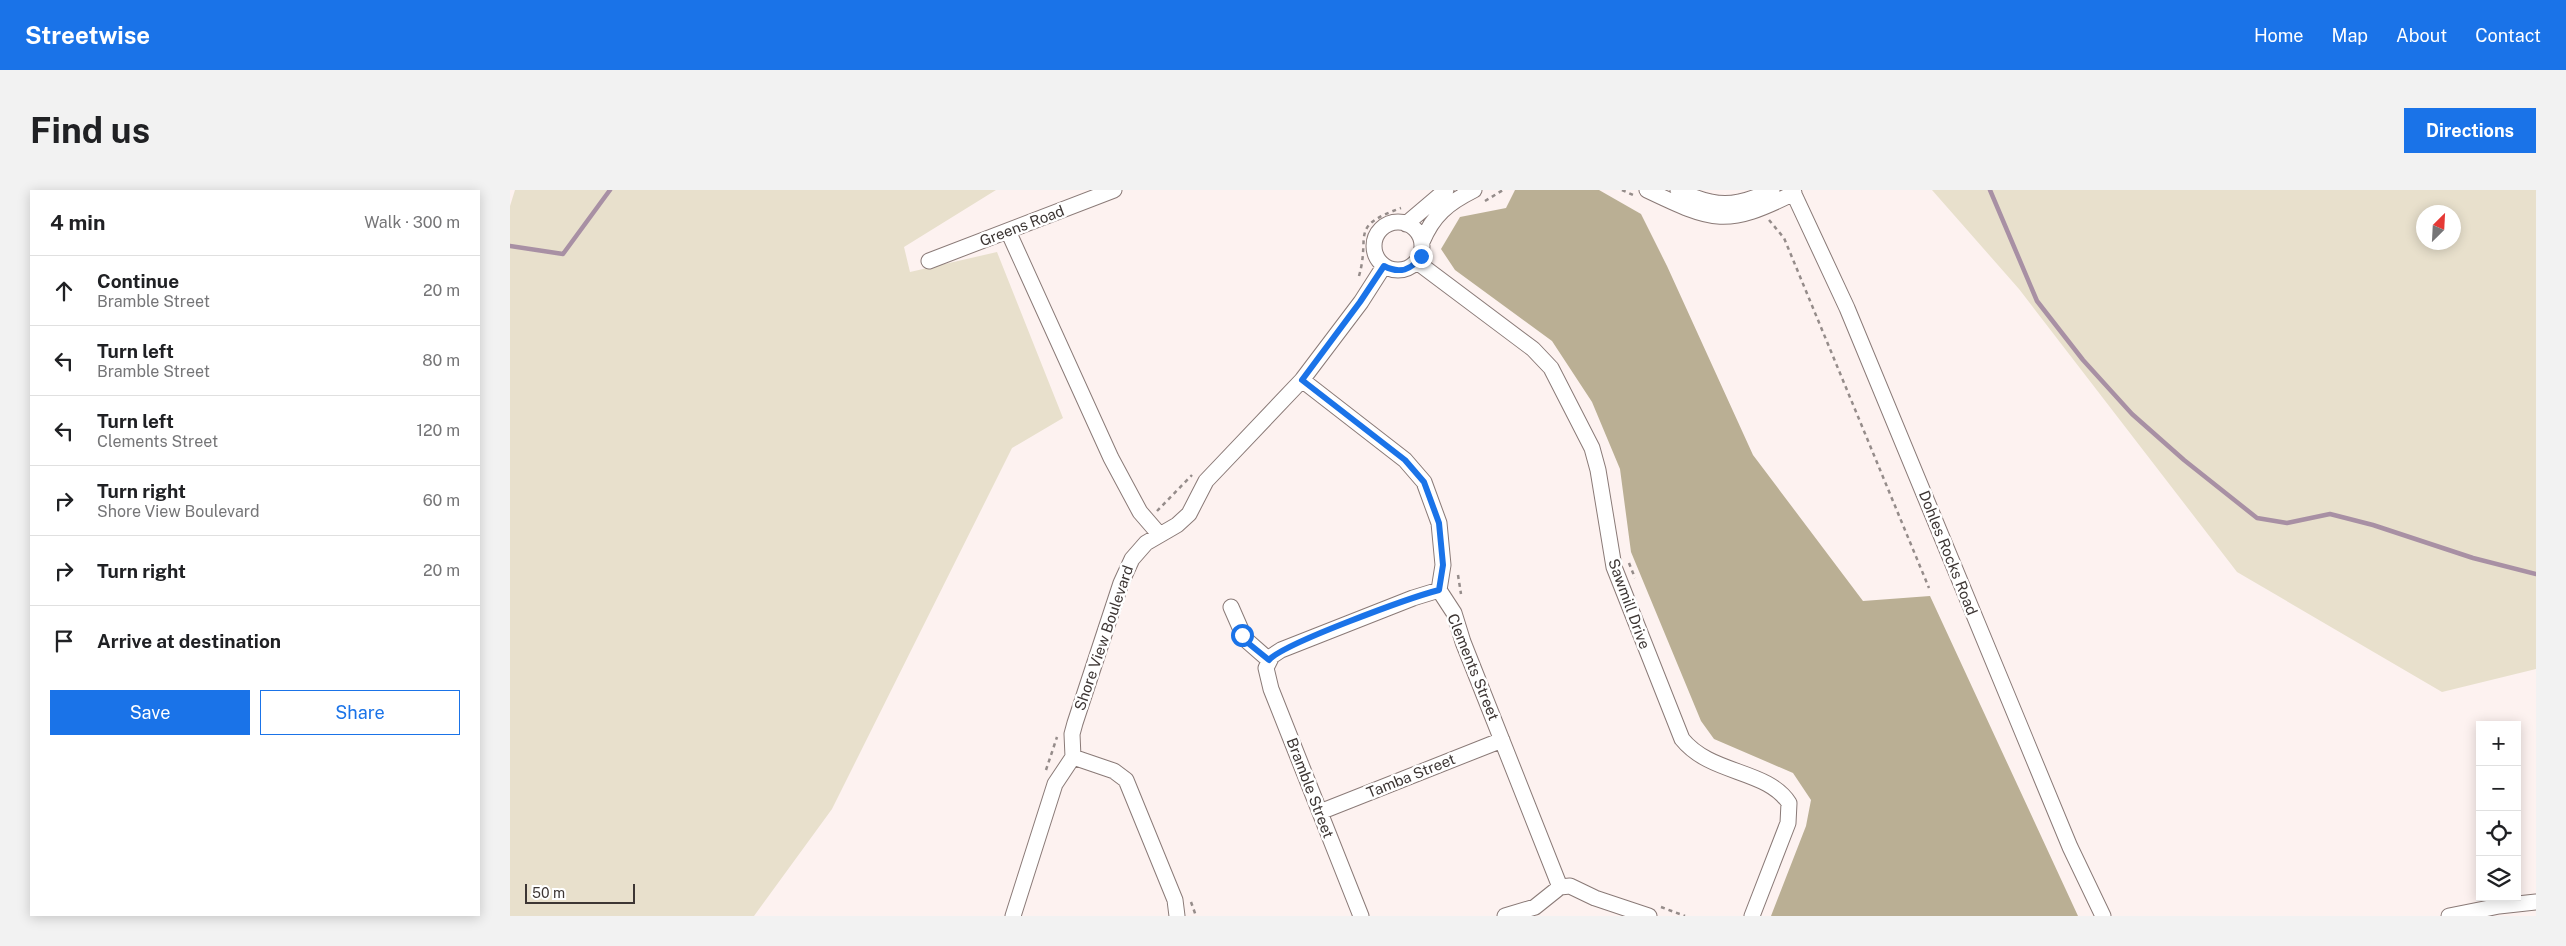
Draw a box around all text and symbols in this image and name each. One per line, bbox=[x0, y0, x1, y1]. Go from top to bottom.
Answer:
text: Streetwise bbox=[25, 21, 150, 49]
text: Home bbox=[2254, 25, 2304, 46]
text: Map bbox=[2332, 25, 2368, 46]
text: About bbox=[2396, 25, 2447, 46]
text: Contact bbox=[2475, 25, 2541, 46]
button: Directions bbox=[2404, 108, 2536, 153]
text: Find us bbox=[30, 110, 150, 151]
street label: Greens Road bbox=[977, 202, 1066, 249]
north arrow bbox=[2416, 205, 2461, 250]
text: 4 min bbox=[50, 210, 105, 235]
text: Walk · 300 m bbox=[364, 213, 460, 232]
route end bbox=[1410, 245, 1433, 268]
text: Continue bbox=[97, 270, 179, 292]
icon: ahead bbox=[50, 277, 78, 305]
text: 20 m bbox=[423, 281, 460, 300]
text: Bramble Street bbox=[97, 292, 210, 311]
text: Turn left bbox=[97, 340, 174, 362]
icon: left bbox=[50, 347, 78, 375]
text: 80 m bbox=[422, 351, 460, 370]
text: Bramble Street bbox=[97, 362, 210, 381]
text: Turn left bbox=[97, 410, 174, 432]
icon: left bbox=[50, 417, 78, 445]
text: 120 m bbox=[416, 421, 460, 440]
text: Clements Street bbox=[97, 432, 218, 451]
text: Turn right bbox=[97, 480, 186, 502]
icon: right bbox=[50, 487, 78, 515]
street label: Dohles Rocks Road bbox=[1916, 488, 1981, 618]
text: 60 m bbox=[423, 491, 460, 510]
text: Shore View Boulevard bbox=[97, 502, 260, 521]
street label: Sawmill Drive bbox=[1605, 556, 1654, 651]
icon: right bbox=[50, 557, 78, 585]
text: Turn right bbox=[97, 560, 186, 582]
text: 20 m bbox=[423, 561, 460, 580]
street label: Shore View Boulevard bbox=[1071, 563, 1136, 713]
street label: Clements Street bbox=[1444, 611, 1503, 723]
route start bbox=[1231, 624, 1254, 647]
icon: arrive bbox=[50, 627, 78, 655]
text: Arrive at destination bbox=[97, 630, 281, 652]
button: Save bbox=[50, 690, 250, 735]
button: Share bbox=[260, 690, 460, 735]
map controls bbox=[2476, 721, 2521, 901]
button: + bbox=[2476, 721, 2521, 766]
street label: Bramble Street bbox=[1284, 735, 1337, 840]
street label: Tamba Street bbox=[1364, 750, 1458, 801]
button: − bbox=[2476, 766, 2521, 811]
button: locate bbox=[2476, 811, 2521, 856]
button: layers bbox=[2476, 856, 2521, 901]
scale bar bbox=[525, 881, 635, 904]
text: 50 m bbox=[532, 885, 565, 901]

